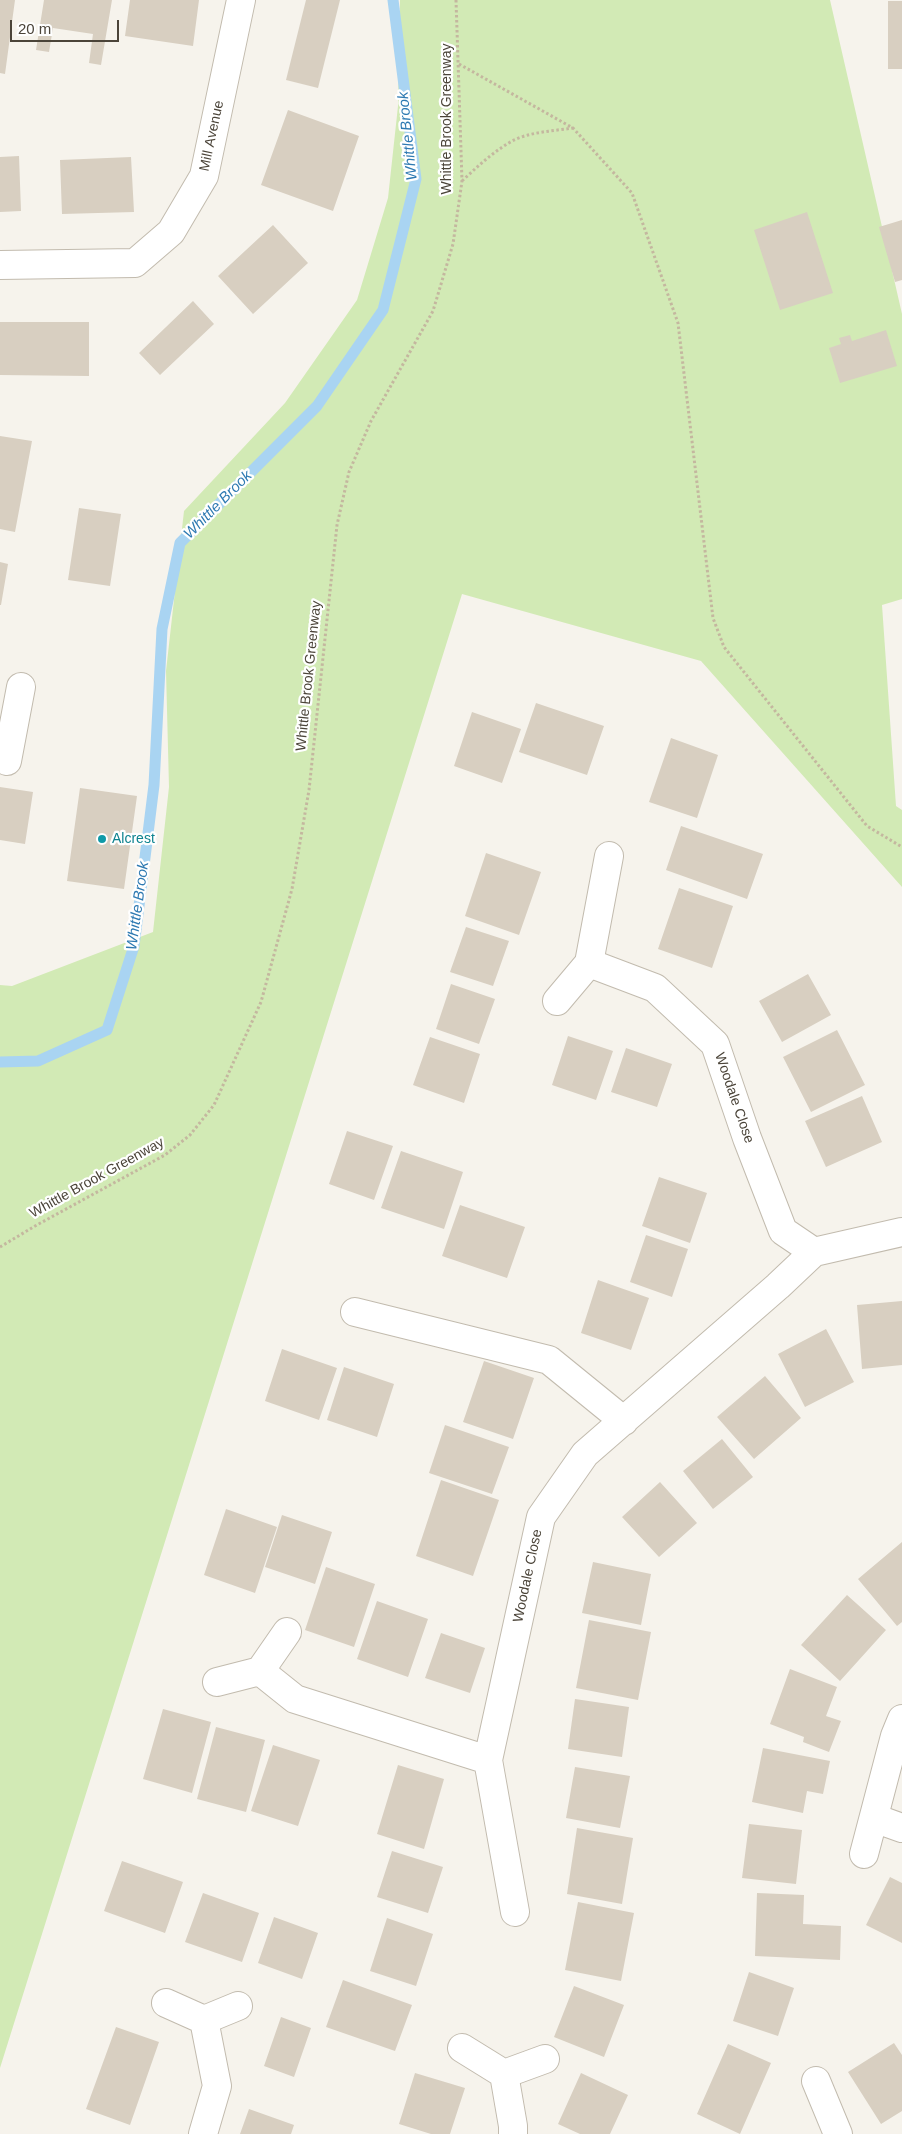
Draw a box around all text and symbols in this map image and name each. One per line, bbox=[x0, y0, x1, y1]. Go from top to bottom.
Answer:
scale bar bbox=[12, 10, 121, 42]
text: 20 m bbox=[18, 20, 51, 37]
street label: Whittle Brook Greenway bbox=[439, 44, 455, 194]
water label: Whittle Brook bbox=[394, 91, 422, 181]
street label: Mill Avenue bbox=[196, 99, 228, 173]
water label: Whittle Brook bbox=[180, 467, 256, 543]
street label: Whittle Brook Greenway bbox=[293, 600, 325, 752]
place label: Alcrest bbox=[112, 831, 155, 847]
marker: Alcrest bbox=[96, 833, 108, 845]
water label: Whittle Brook bbox=[123, 861, 153, 951]
street label: Woodale Close bbox=[711, 1051, 757, 1145]
street label: Whittle Brook Greenway bbox=[27, 1134, 167, 1222]
street label: Woodale Close bbox=[510, 1528, 546, 1624]

